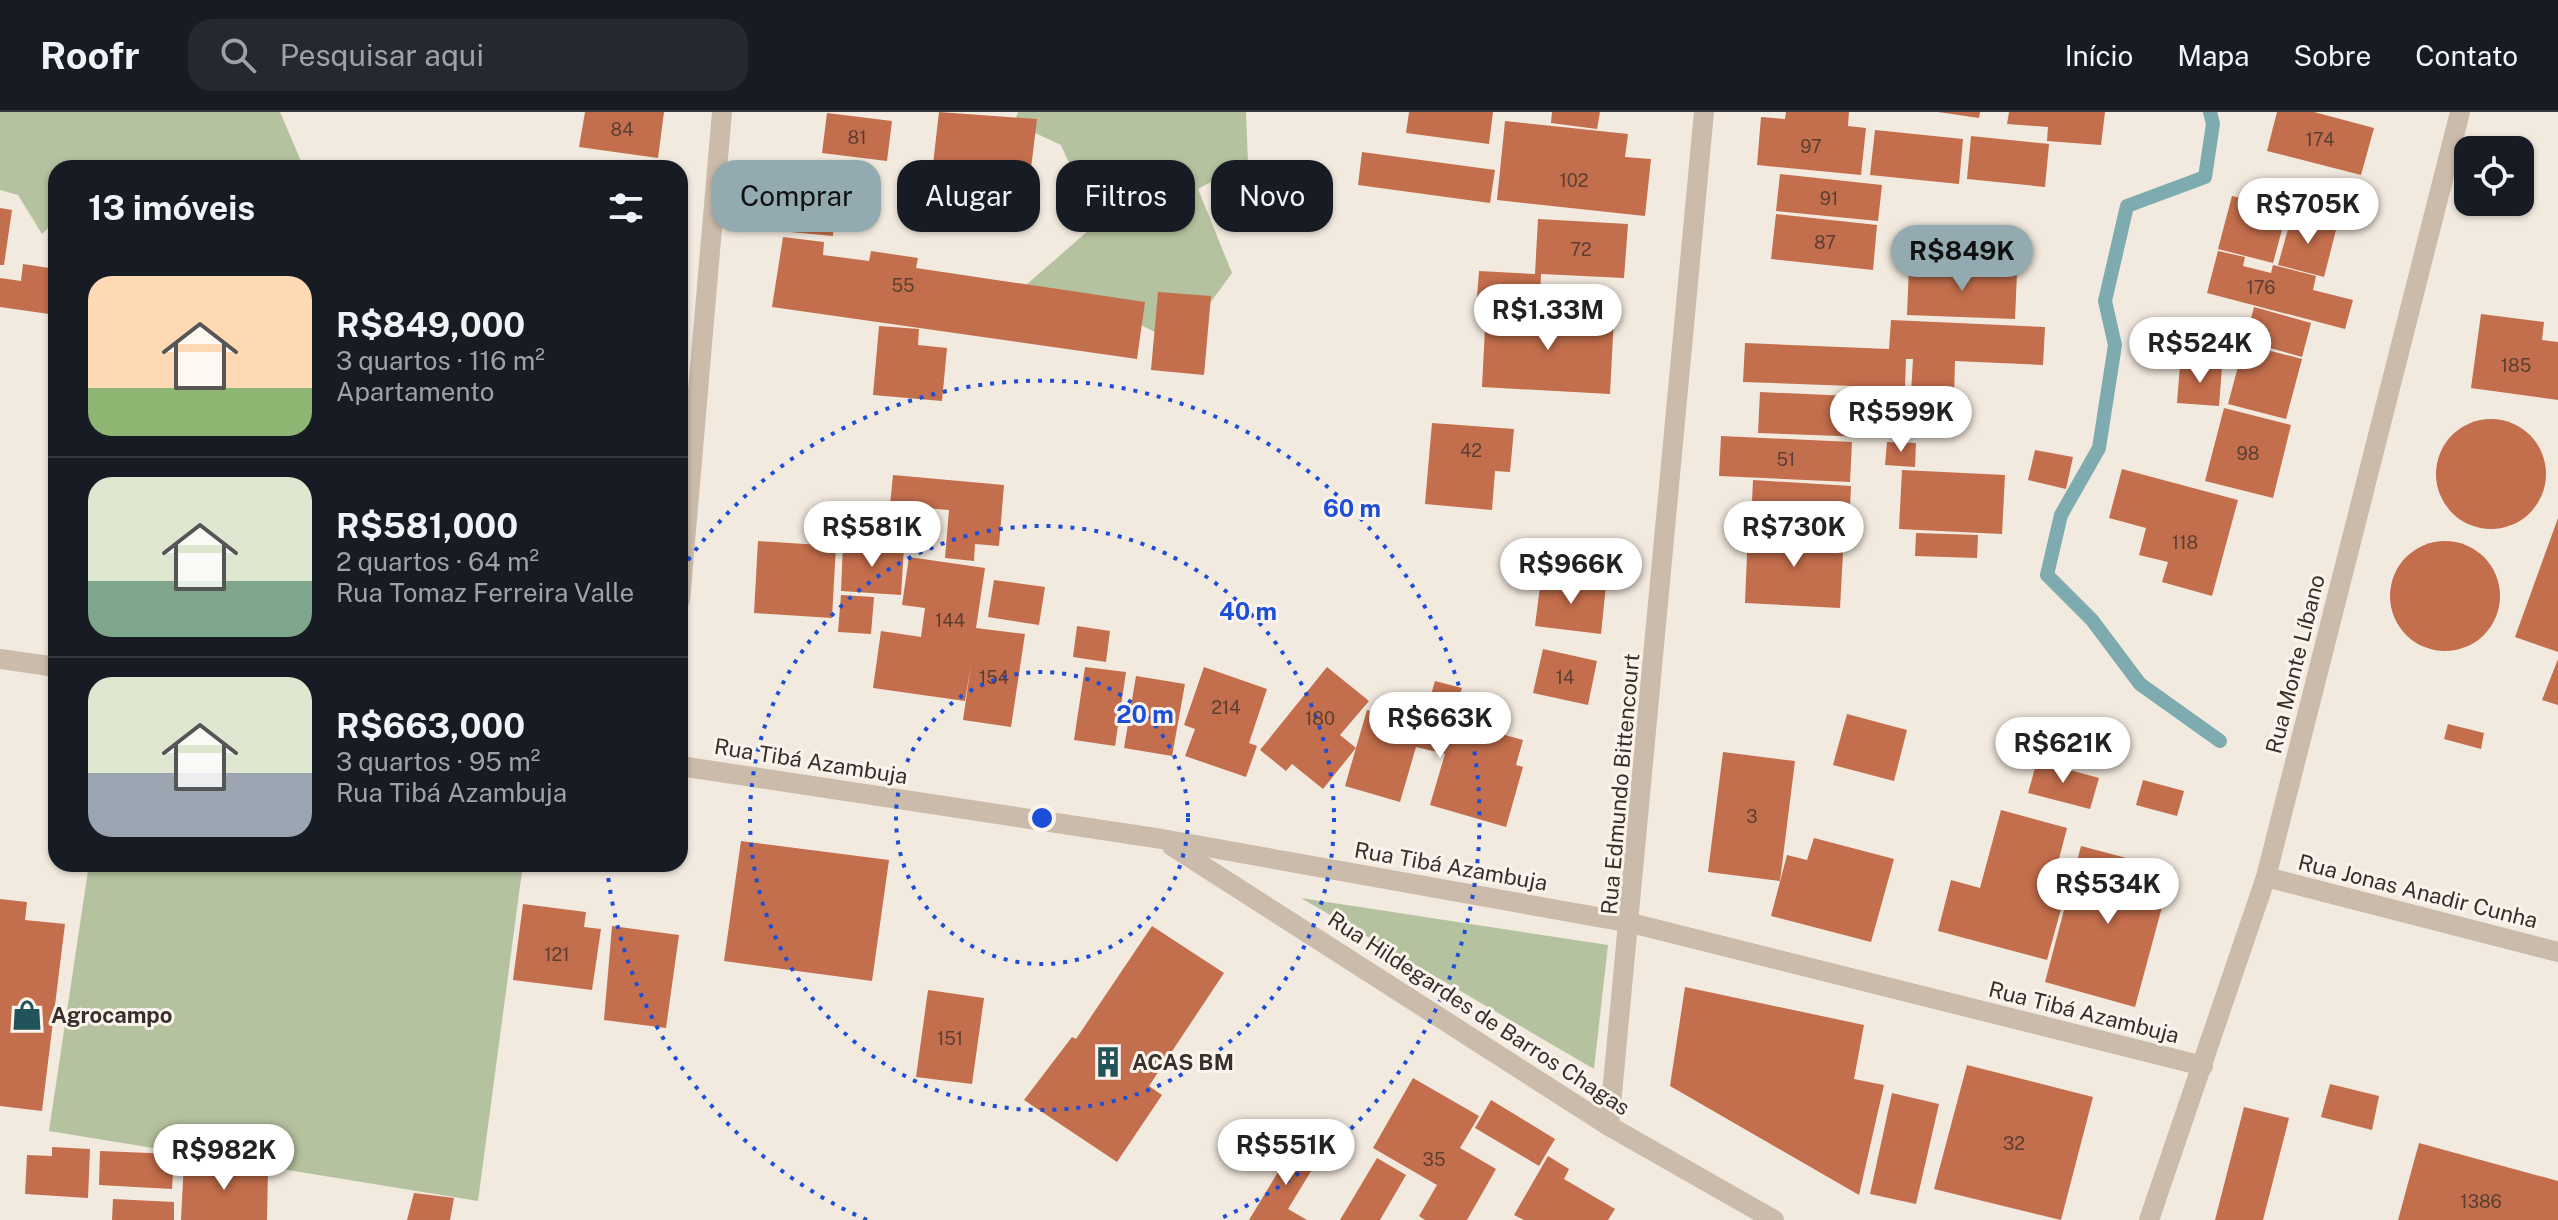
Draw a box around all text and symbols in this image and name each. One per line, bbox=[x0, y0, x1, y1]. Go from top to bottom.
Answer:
search box bbox=[188, 19, 748, 91]
text: Roofr bbox=[40, 33, 140, 78]
icon: search bbox=[216, 33, 260, 77]
text: Pesquisar aqui bbox=[280, 37, 484, 73]
text: Início bbox=[2065, 39, 2133, 72]
text: Mapa bbox=[2177, 39, 2249, 72]
text: Sobre bbox=[2293, 39, 2371, 72]
text: Contato bbox=[2415, 39, 2518, 72]
house number: 84 bbox=[611, 119, 633, 140]
house number: 81 bbox=[848, 127, 866, 148]
house number: 174 bbox=[2306, 129, 2334, 150]
house number: 97 bbox=[1800, 136, 1822, 157]
map controls bbox=[2454, 136, 2534, 216]
button: locate bbox=[2454, 136, 2534, 216]
chip: Comprar bbox=[712, 160, 881, 232]
chip: Alugar bbox=[897, 160, 1040, 232]
chip: Filtros bbox=[1056, 160, 1195, 232]
chip: Novo bbox=[1211, 160, 1333, 232]
house number: 102 bbox=[1559, 170, 1589, 191]
pin: R$705K bbox=[2243, 178, 2373, 246]
icon: filters bbox=[604, 186, 648, 230]
text: 13 imóveis bbox=[88, 188, 255, 228]
house number: 91 bbox=[1820, 188, 1838, 209]
text: R$705K bbox=[2256, 188, 2360, 219]
pin: R$849K bbox=[1897, 225, 2027, 293]
house number: 87 bbox=[1814, 232, 1836, 253]
text: R$849K bbox=[1909, 235, 2015, 266]
house number: 72 bbox=[1570, 239, 1592, 260]
house number: 55 bbox=[891, 275, 915, 296]
house number: 176 bbox=[2247, 277, 2276, 298]
pin: R$1.33M bbox=[1474, 284, 1622, 352]
text: R$1.33M bbox=[1492, 294, 1604, 325]
text: R$849,000 bbox=[336, 305, 525, 345]
icon: home bbox=[152, 308, 248, 404]
pin: R$524K bbox=[2135, 317, 2265, 385]
text: R$524K bbox=[2147, 327, 2253, 358]
text: 3 quartos · 116 m² bbox=[336, 345, 545, 376]
house number: 185 bbox=[2501, 355, 2531, 376]
text: Apartamento bbox=[336, 376, 494, 407]
pin: R$599K bbox=[1836, 386, 1966, 454]
text: R$599K bbox=[1848, 396, 1954, 427]
house number: 42 bbox=[1460, 440, 1482, 461]
house number: 98 bbox=[2237, 443, 2259, 464]
house number: 51 bbox=[1777, 449, 1795, 470]
text: 60 m bbox=[1323, 494, 1381, 522]
pin: R$581K bbox=[807, 501, 937, 569]
pin: R$730K bbox=[1729, 501, 1859, 569]
text: R$581,000 bbox=[336, 506, 518, 546]
icon: home bbox=[152, 509, 248, 605]
text: R$581K bbox=[822, 511, 922, 542]
text: R$730K bbox=[1742, 511, 1846, 542]
house number: 118 bbox=[2172, 532, 2198, 553]
pin: R$966K bbox=[1506, 538, 1636, 606]
text: 2 quartos · 64 m² bbox=[336, 546, 539, 577]
text: R$966K bbox=[1518, 548, 1624, 579]
street label: Rua Monte Líbano bbox=[2260, 572, 2330, 756]
text: Rua Tomaz Ferreira Valle bbox=[336, 577, 634, 608]
text: 40 m bbox=[1219, 597, 1277, 625]
house number: 144 bbox=[935, 610, 965, 631]
street label: Rua Edmundo Bittencourt bbox=[1596, 652, 1644, 916]
house number: 154 bbox=[979, 667, 1009, 688]
house number: 14 bbox=[1556, 667, 1574, 688]
pin: R$663K bbox=[1375, 692, 1505, 760]
house number: 214 bbox=[1211, 697, 1241, 718]
text: 20 m bbox=[1116, 700, 1174, 728]
text: R$663K bbox=[1387, 702, 1493, 733]
text: R$663,000 bbox=[336, 706, 525, 746]
house number: 180 bbox=[1305, 708, 1335, 729]
icon: home bbox=[152, 709, 248, 805]
pin: R$621K bbox=[1998, 717, 2128, 785]
text: R$621K bbox=[2013, 727, 2113, 758]
street label: Rua Tibá Azambuja bbox=[712, 733, 910, 789]
text: 3 quartos · 95 m² bbox=[336, 746, 540, 777]
text: Rua Tibá Azambuja bbox=[336, 777, 567, 808]
centre of rings bbox=[1028, 804, 1056, 832]
house number: 3 bbox=[1746, 806, 1758, 827]
street label: Rua Tibá Azambuja bbox=[1352, 836, 1550, 896]
street label: Rua Jonas Anadir Cunha bbox=[2296, 849, 2540, 933]
pin: R$534K bbox=[2043, 858, 2173, 926]
text: R$534K bbox=[2055, 868, 2161, 899]
street label: Rua Hildegardes de Barros Chagas bbox=[1323, 906, 1635, 1120]
house number: 121 bbox=[544, 944, 570, 965]
street label: Rua Tibá Azambuja bbox=[1986, 976, 2182, 1048]
shop icon: Agrocampo bbox=[10, 998, 44, 1032]
place label: Agrocampo bbox=[51, 1002, 172, 1028]
house number: 151 bbox=[937, 1028, 963, 1049]
building icon: ACAS BM bbox=[1091, 1045, 1125, 1079]
place label: ACAS BM bbox=[1132, 1049, 1234, 1075]
pin: R$551K bbox=[1221, 1119, 1351, 1187]
pin: R$982K bbox=[159, 1124, 289, 1192]
text: R$551K bbox=[1236, 1129, 1336, 1160]
house number: 32 bbox=[2003, 1133, 2025, 1154]
text: R$982K bbox=[171, 1134, 277, 1165]
house number: 35 bbox=[1423, 1149, 1445, 1170]
house number: 1386 bbox=[2460, 1191, 2502, 1212]

